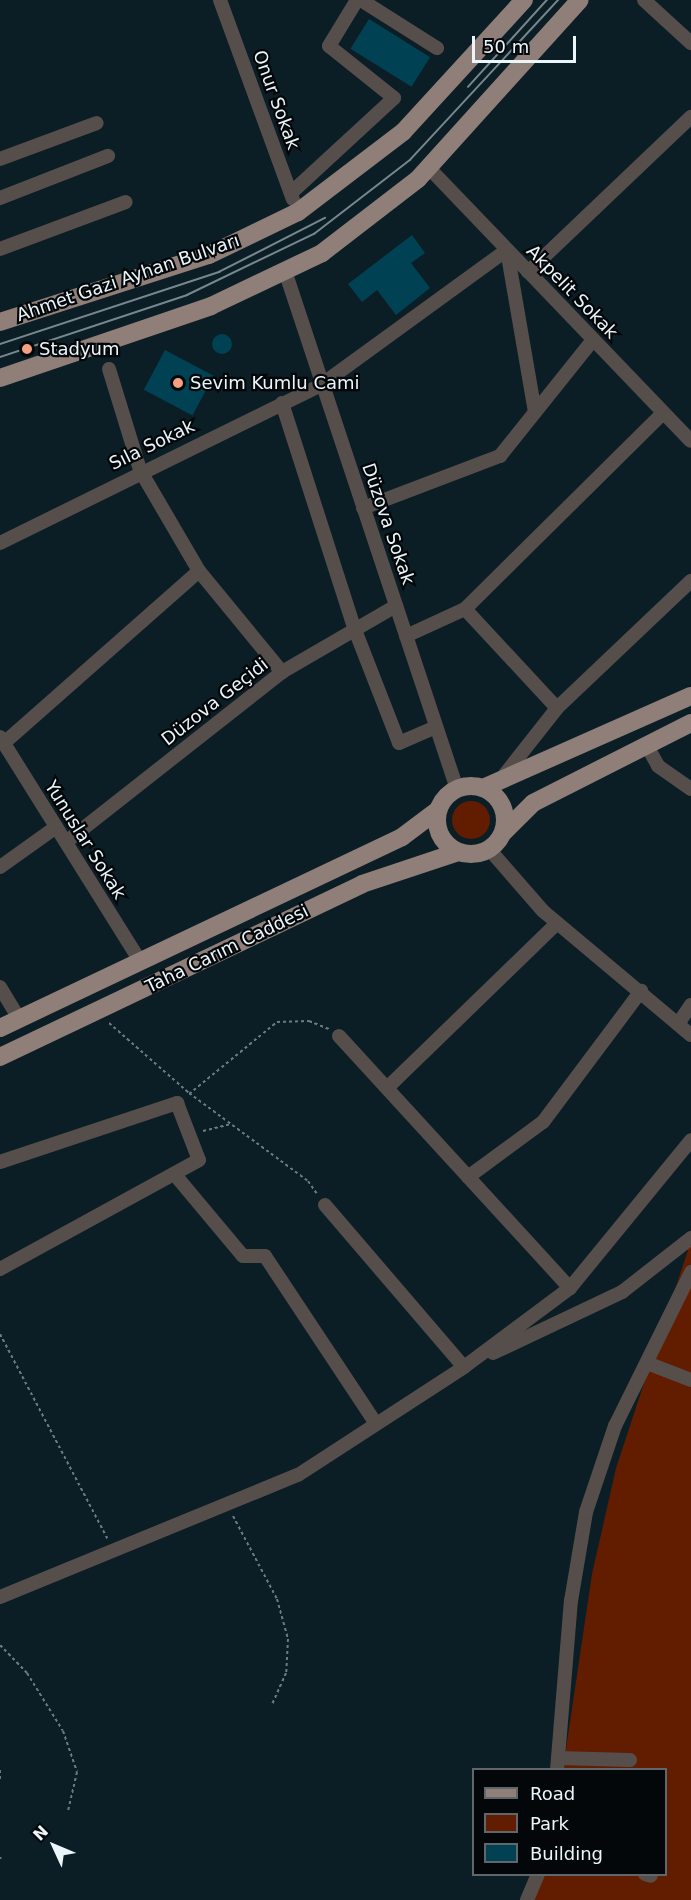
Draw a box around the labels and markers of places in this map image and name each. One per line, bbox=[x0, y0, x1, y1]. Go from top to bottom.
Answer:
place label: Stadyum bbox=[39, 338, 120, 360]
marker: Stadyum bbox=[20, 342, 34, 356]
place label: Sevim Kumlu Cami bbox=[190, 372, 360, 394]
marker: Sevim Kumlu Cami bbox=[171, 376, 185, 390]

